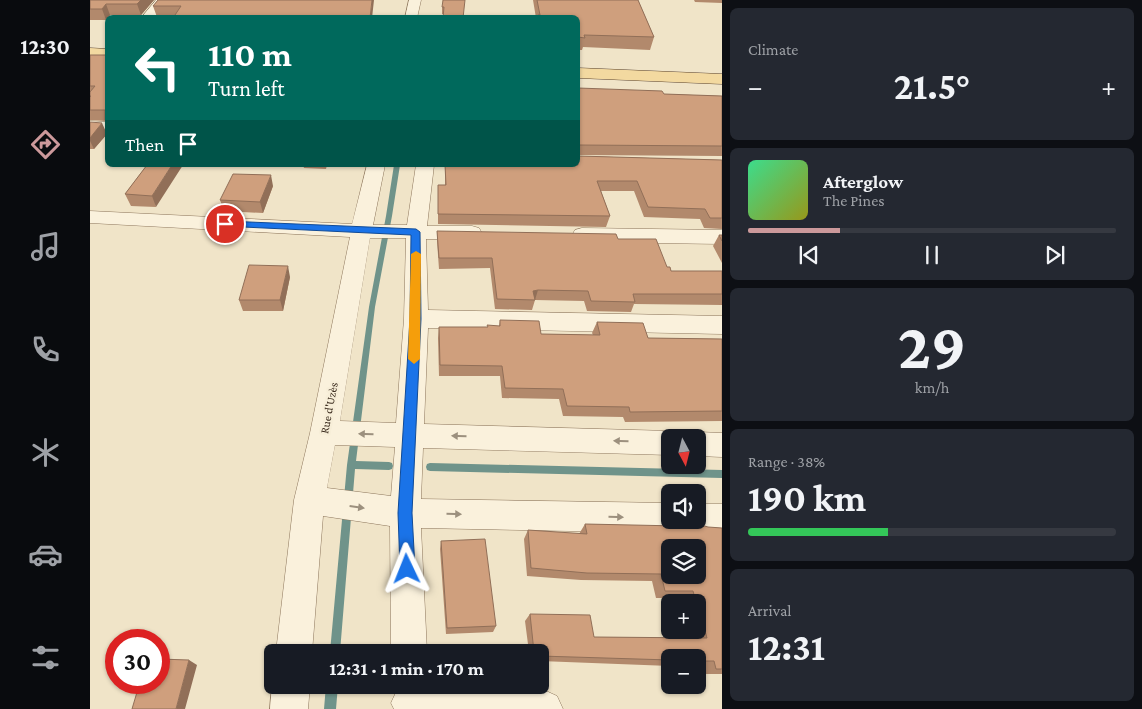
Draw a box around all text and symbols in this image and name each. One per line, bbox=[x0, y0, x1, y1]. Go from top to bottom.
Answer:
text: 12:30 bbox=[20, 34, 70, 59]
icon: left bbox=[125, 35, 190, 100]
text: 110 m bbox=[208, 35, 292, 74]
text: Climate bbox=[748, 41, 798, 58]
text: 21.5° bbox=[894, 65, 970, 107]
text: − bbox=[748, 71, 763, 102]
text: + bbox=[1101, 71, 1116, 102]
text: Turn left bbox=[208, 76, 285, 101]
icon: directions bbox=[28, 127, 63, 162]
icon: arrive bbox=[174, 130, 202, 158]
text: Then bbox=[125, 134, 164, 155]
text: Afterglow bbox=[823, 171, 903, 192]
text: The Pines bbox=[823, 192, 884, 209]
pin bbox=[204, 203, 246, 245]
icon: arrive bbox=[211, 210, 239, 238]
icon: music bbox=[28, 229, 63, 264]
icon: previous bbox=[795, 241, 823, 269]
icon: pause bbox=[918, 241, 946, 269]
icon: next bbox=[1041, 241, 1069, 269]
text: 29 bbox=[898, 310, 966, 382]
icon: phone bbox=[28, 332, 63, 367]
text: km/h bbox=[915, 379, 949, 396]
street label: Rue d'Uzès bbox=[317, 381, 341, 435]
north arrow bbox=[661, 429, 706, 474]
map controls bbox=[661, 429, 706, 694]
one-way arrow bbox=[358, 430, 374, 438]
one-way arrow bbox=[451, 432, 467, 440]
icon: climate bbox=[28, 435, 63, 470]
one-way arrow bbox=[613, 437, 629, 445]
text: Range · 38% bbox=[748, 453, 825, 470]
text: 190 km bbox=[748, 477, 866, 519]
button: sound bbox=[661, 484, 706, 529]
one-way arrow bbox=[349, 503, 365, 511]
one-way arrow bbox=[446, 510, 462, 518]
one-way arrow bbox=[609, 513, 625, 521]
icon: car bbox=[28, 537, 63, 572]
button: layers bbox=[661, 539, 706, 584]
position arrow bbox=[380, 542, 432, 594]
button: + bbox=[661, 594, 706, 639]
text: Arrival bbox=[748, 602, 792, 619]
text: 12:31 bbox=[748, 626, 825, 668]
speed limit sign: 30 bbox=[105, 629, 170, 694]
icon: filters bbox=[28, 640, 63, 675]
button: − bbox=[661, 649, 706, 694]
text: 12:31 · 1 min · 170 m bbox=[329, 658, 484, 679]

